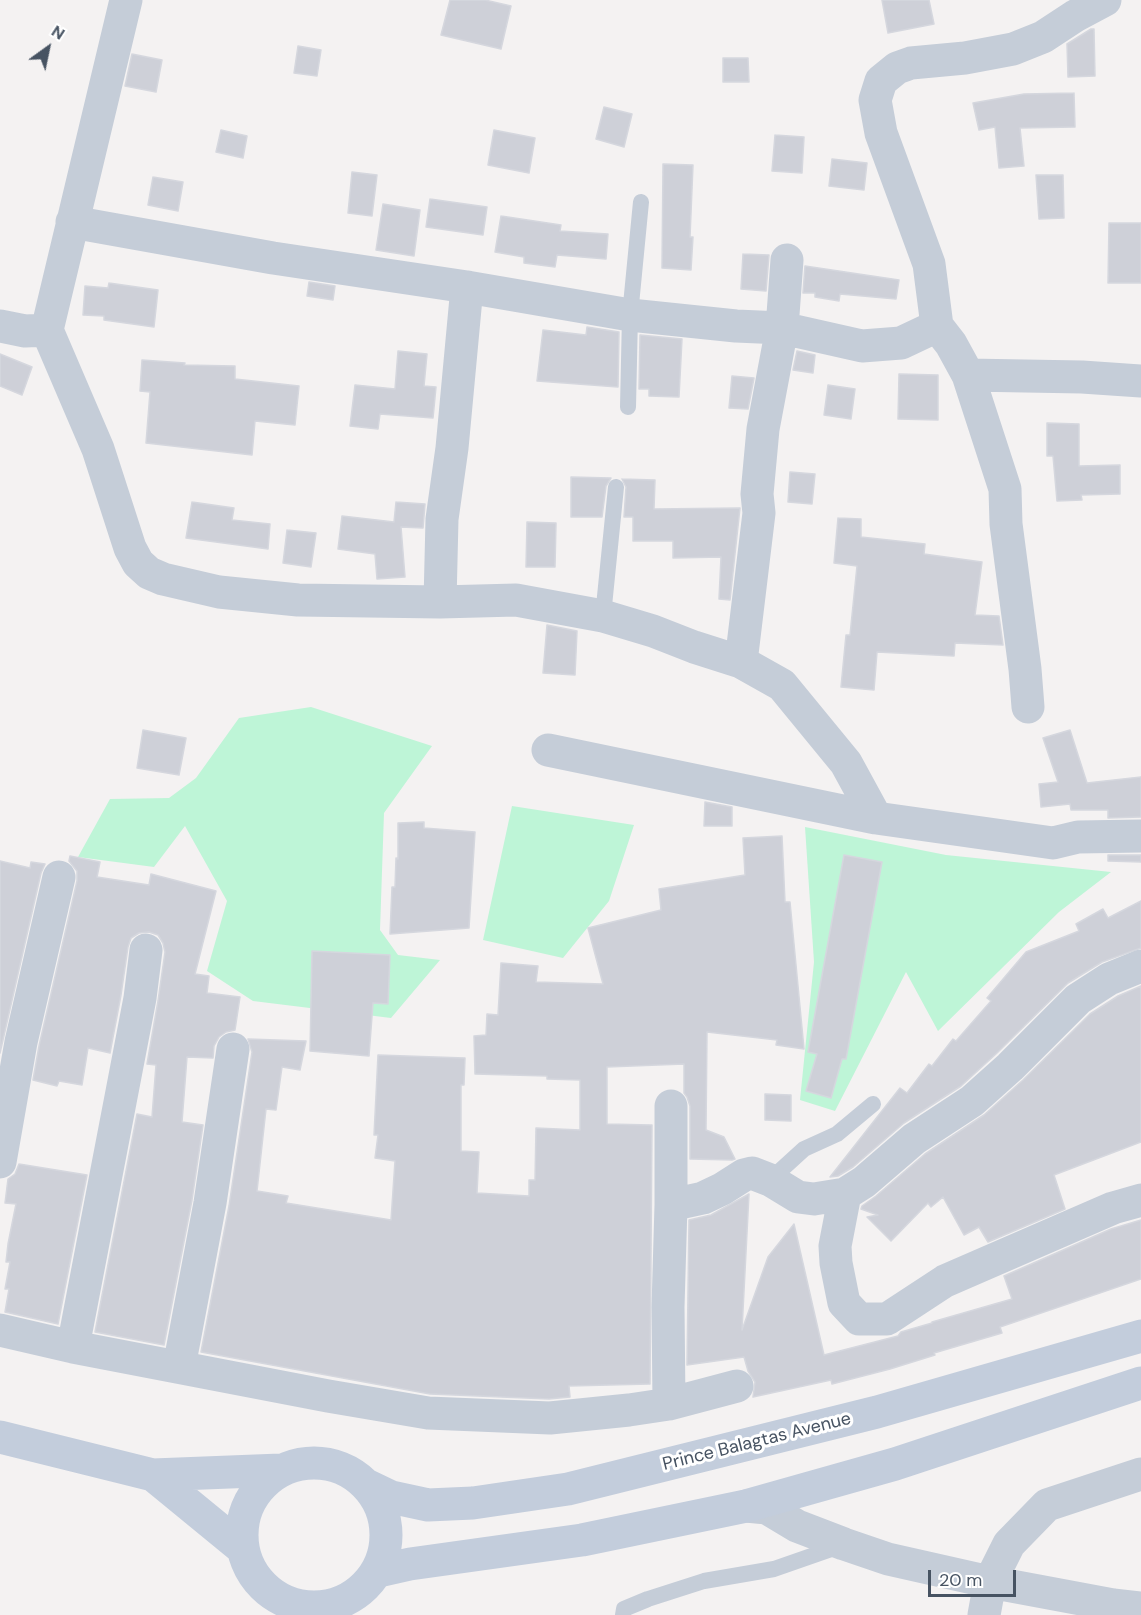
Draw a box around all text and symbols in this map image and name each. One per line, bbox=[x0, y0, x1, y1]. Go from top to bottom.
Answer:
north arrow bbox=[18, 18, 78, 78]
text: N bbox=[47, 20, 69, 44]
street label: Prince Balagtas Avenue bbox=[661, 1408, 853, 1476]
scale bar bbox=[931, 1558, 1020, 1596]
text: 20 m bbox=[939, 1568, 982, 1592]

